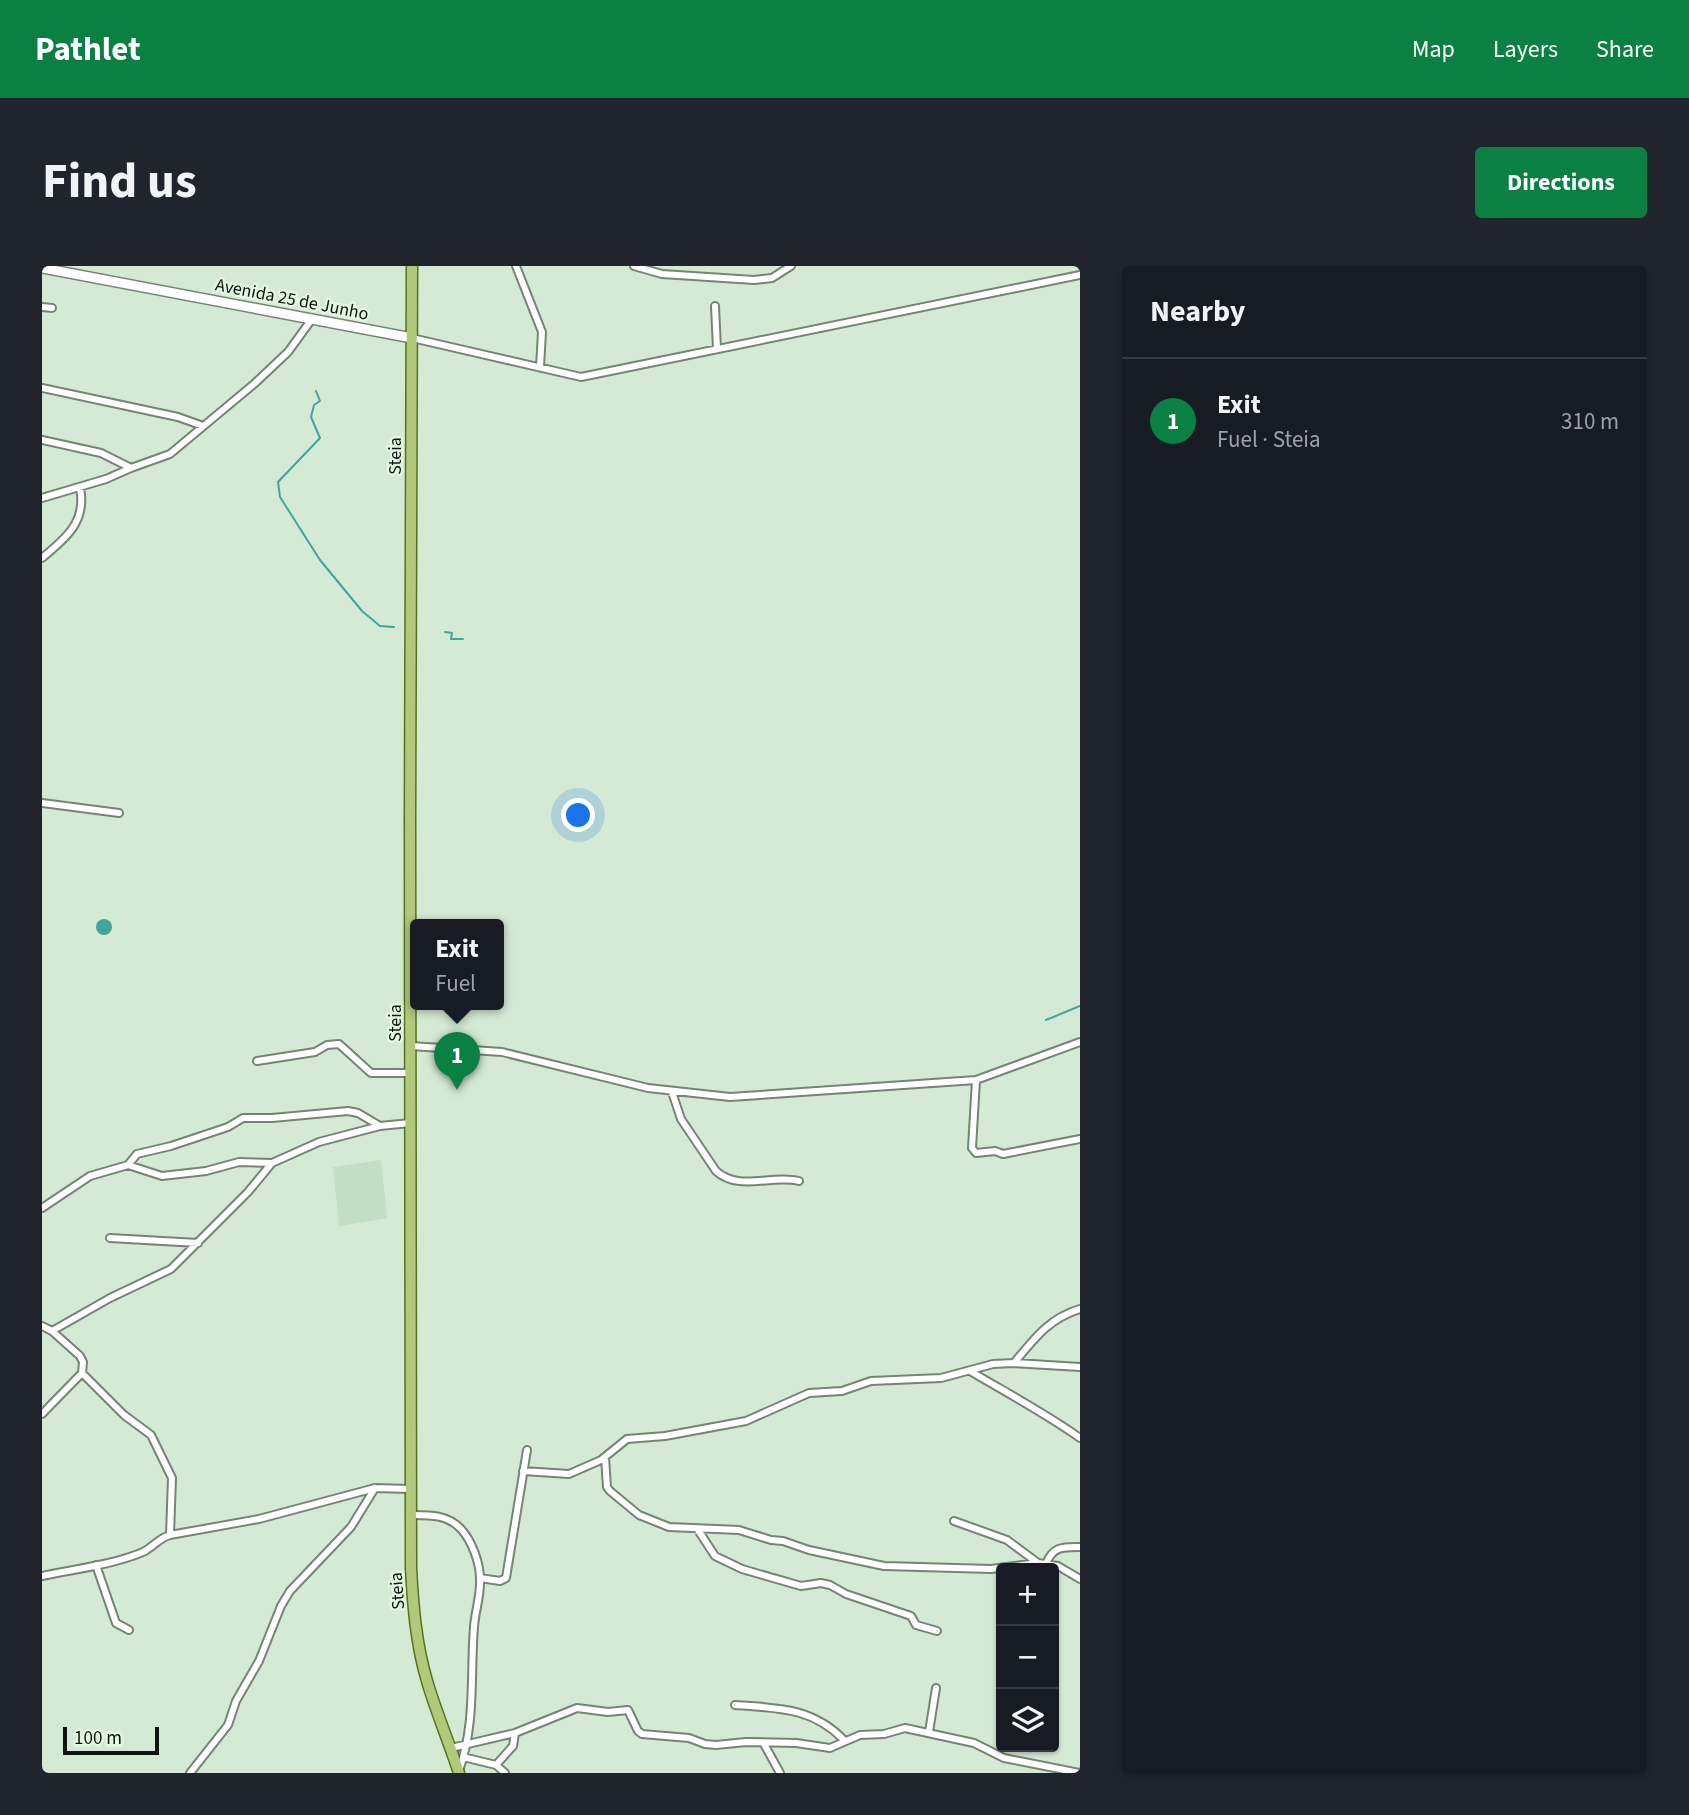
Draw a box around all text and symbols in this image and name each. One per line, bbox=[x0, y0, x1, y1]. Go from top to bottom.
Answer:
text: Pathlet bbox=[35, 26, 141, 73]
text: Map bbox=[1412, 32, 1455, 67]
text: Layers bbox=[1493, 32, 1558, 67]
text: Share bbox=[1596, 32, 1654, 67]
text: Find us bbox=[42, 147, 197, 217]
button: Directions bbox=[1475, 147, 1647, 218]
street label: Avenida 25 de Junho bbox=[213, 272, 371, 327]
text: Nearby bbox=[1150, 290, 1245, 333]
text: Exit bbox=[1217, 386, 1261, 423]
text: 1 bbox=[1167, 405, 1179, 438]
text: 310 m bbox=[1561, 405, 1619, 438]
text: Fuel · Steia bbox=[1217, 423, 1321, 456]
street label: Steia bbox=[383, 437, 408, 475]
your location bbox=[561, 798, 595, 832]
popup bbox=[410, 919, 504, 1010]
text: Exit bbox=[435, 930, 479, 967]
text: Fuel bbox=[435, 967, 476, 1000]
street label: Steia bbox=[383, 1004, 408, 1042]
pin: 1 bbox=[434, 1032, 480, 1090]
map controls bbox=[996, 1563, 1059, 1752]
button: + bbox=[996, 1563, 1059, 1626]
street label: Steia bbox=[384, 1571, 411, 1611]
button: − bbox=[996, 1626, 1059, 1689]
button: layers bbox=[996, 1689, 1059, 1752]
scale bar bbox=[63, 1724, 159, 1756]
text: 100 m bbox=[74, 1725, 122, 1752]

